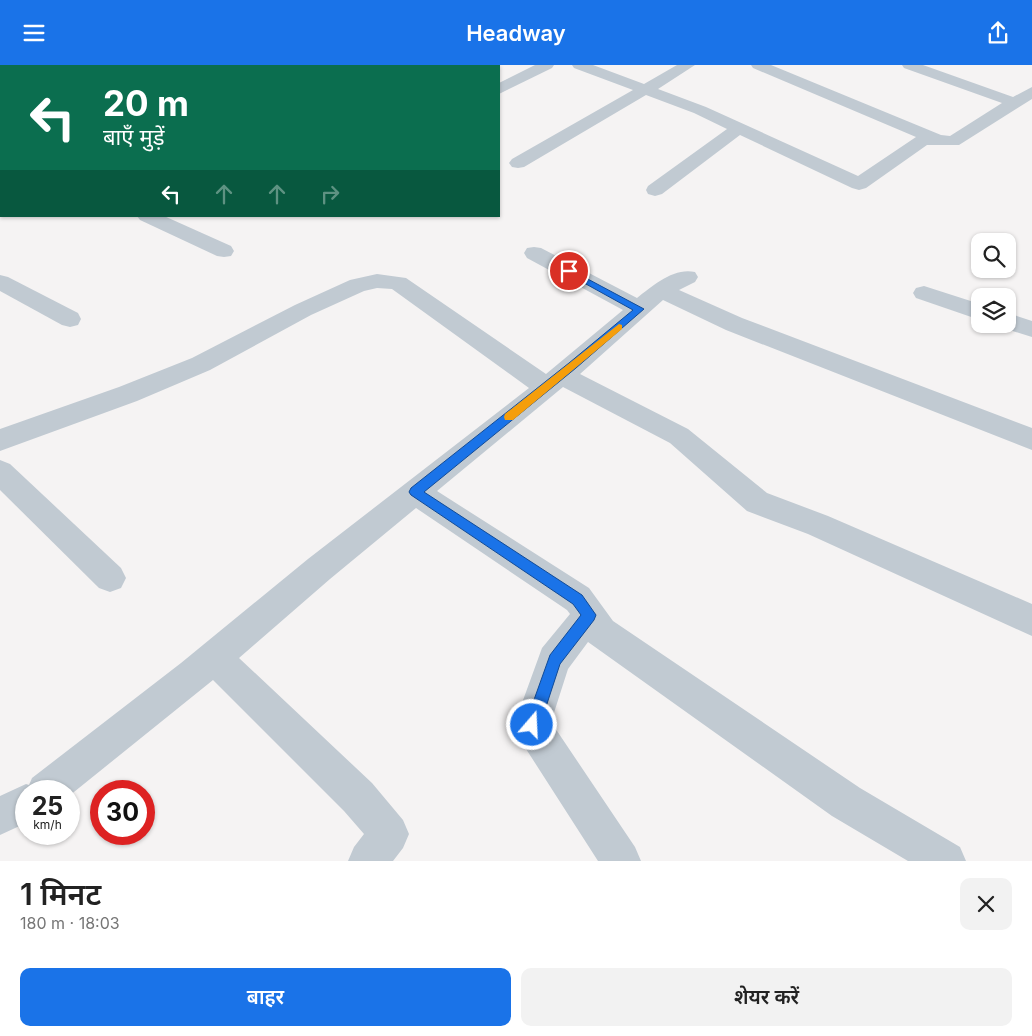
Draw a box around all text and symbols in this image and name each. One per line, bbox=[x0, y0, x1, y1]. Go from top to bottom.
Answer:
icon: menu bbox=[20, 19, 48, 47]
icon: share bbox=[984, 19, 1012, 47]
text: Headway bbox=[466, 20, 566, 46]
text: 20 m bbox=[103, 82, 189, 124]
icon: left bbox=[20, 85, 85, 150]
text: बाएँ मुड़ें bbox=[103, 124, 165, 150]
icon: left bbox=[157, 180, 185, 208]
icon: ahead bbox=[210, 180, 238, 208]
icon: ahead bbox=[263, 180, 291, 208]
icon: right bbox=[316, 180, 344, 208]
map controls bbox=[971, 233, 1016, 333]
button: search bbox=[971, 233, 1016, 278]
pin bbox=[548, 250, 590, 292]
icon: arrive bbox=[555, 257, 583, 285]
button: layers bbox=[971, 288, 1016, 333]
position arrow bbox=[505, 698, 557, 750]
speed limit sign: 30 bbox=[90, 780, 155, 845]
text: 25 bbox=[32, 791, 63, 821]
text: km/h bbox=[33, 817, 62, 832]
text: 1 मिनट bbox=[20, 876, 101, 912]
button: close bbox=[960, 878, 1012, 930]
text: 180 m · 18:03 bbox=[20, 913, 120, 933]
button: बाहर bbox=[20, 968, 511, 1026]
button: शेयर करें bbox=[521, 968, 1012, 1026]

